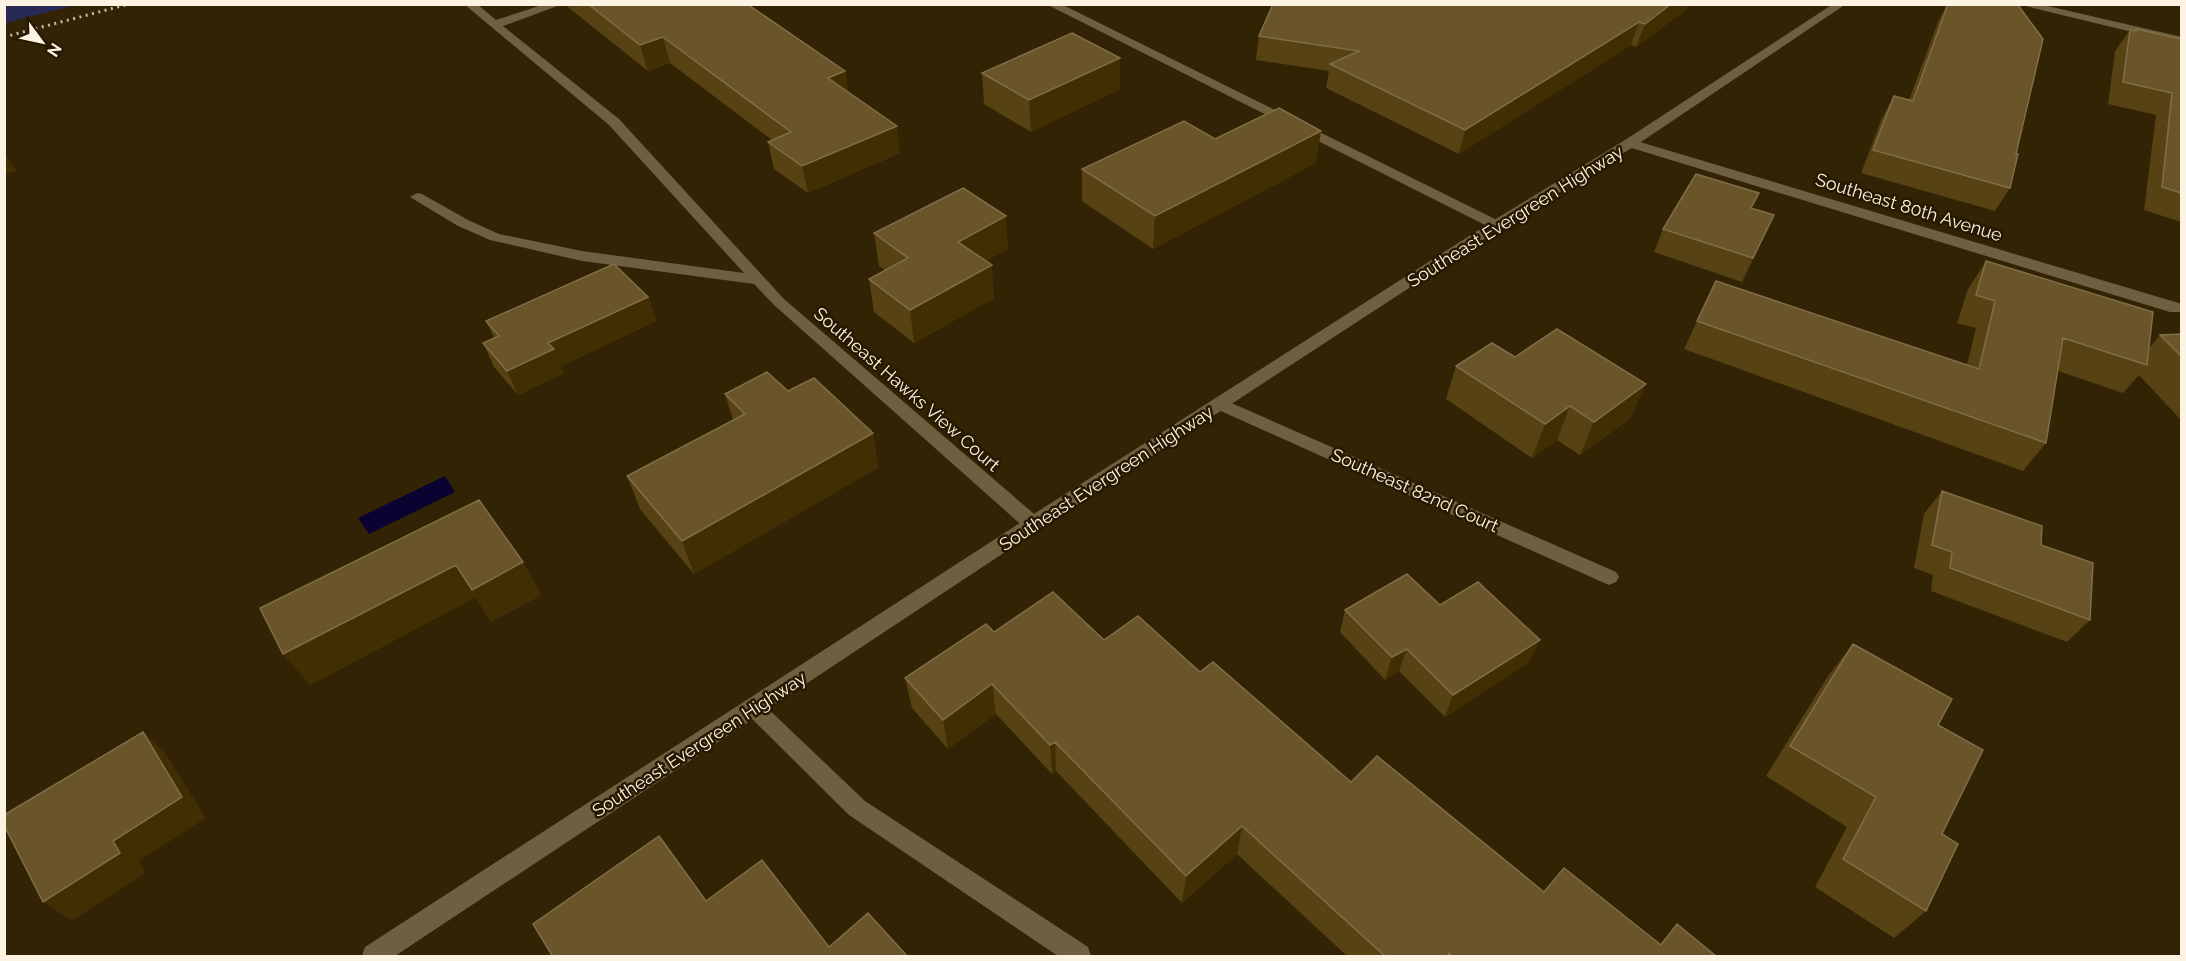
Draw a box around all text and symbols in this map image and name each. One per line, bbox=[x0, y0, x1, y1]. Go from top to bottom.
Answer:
north arrow bbox=[12, 12, 72, 72]
text: N bbox=[43, 40, 65, 60]
street label: Southeast Evergreen Highway bbox=[1403, 141, 1627, 291]
street label: Southeast 80th Avenue bbox=[1813, 169, 2005, 246]
street label: Southeast Hawks View Court bbox=[810, 303, 1004, 475]
street label: Southeast Evergreen Highway bbox=[995, 401, 1217, 555]
street label: Southeast 82nd Court bbox=[1328, 444, 1502, 536]
street label: Southeast Evergreen Highway bbox=[588, 667, 810, 821]

